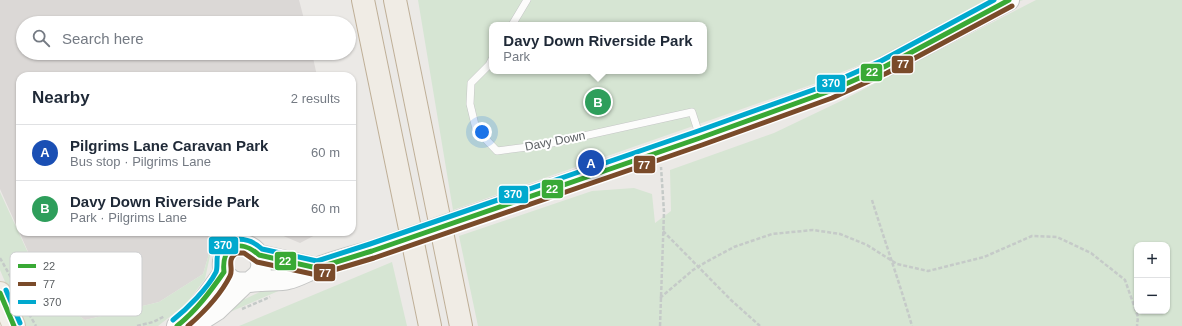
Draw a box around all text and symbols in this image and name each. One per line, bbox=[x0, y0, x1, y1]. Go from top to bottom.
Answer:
search box bbox=[16, 16, 356, 60]
popup bbox=[489, 22, 707, 74]
icon: search bbox=[30, 27, 52, 49]
text: Search here bbox=[62, 30, 144, 47]
text: Davy Down Riverside Park bbox=[503, 32, 693, 49]
text: Park bbox=[503, 49, 530, 64]
line badge: 77 bbox=[891, 55, 914, 74]
text: 77 bbox=[897, 58, 909, 70]
line badge: 22 bbox=[860, 63, 883, 82]
text: 22 bbox=[866, 66, 878, 78]
line badge: 370 bbox=[816, 74, 846, 93]
text: 370 bbox=[822, 77, 840, 89]
pin: B bbox=[585, 87, 611, 117]
text: Nearby bbox=[32, 88, 90, 107]
text: 2 results bbox=[291, 91, 340, 106]
your location bbox=[472, 122, 492, 142]
street label: Davy Down bbox=[524, 128, 586, 154]
text: Pilgrims Lane Caravan Park bbox=[70, 137, 268, 154]
text: A bbox=[40, 145, 50, 160]
text: 60 m bbox=[311, 145, 340, 160]
pin: A bbox=[578, 148, 604, 178]
text: Bus stop · Pilgrims Lane bbox=[70, 154, 211, 169]
line badge: 77 bbox=[633, 155, 656, 174]
text: 77 bbox=[638, 159, 650, 171]
line badge: 22 bbox=[541, 179, 564, 199]
text: 22 bbox=[546, 183, 558, 195]
line badge: 370 bbox=[498, 185, 529, 204]
text: 370 bbox=[504, 188, 522, 200]
text: Davy Down Riverside Park bbox=[70, 193, 259, 210]
text: B bbox=[40, 201, 50, 216]
text: 60 m bbox=[311, 201, 340, 216]
text: Park · Pilgrims Lane bbox=[70, 210, 187, 225]
line badge: 370 bbox=[208, 236, 239, 255]
text: 370 bbox=[214, 239, 232, 251]
map controls bbox=[1134, 242, 1170, 314]
button: + bbox=[1134, 242, 1170, 278]
line badge: 22 bbox=[274, 251, 297, 271]
legend bbox=[10, 252, 142, 316]
text: 22 bbox=[279, 255, 291, 267]
text: 22 bbox=[43, 260, 55, 272]
line badge: 77 bbox=[313, 263, 336, 282]
text: 77 bbox=[319, 267, 331, 279]
text: 77 bbox=[43, 278, 55, 290]
button: − bbox=[1134, 278, 1170, 314]
text: 370 bbox=[43, 296, 61, 308]

